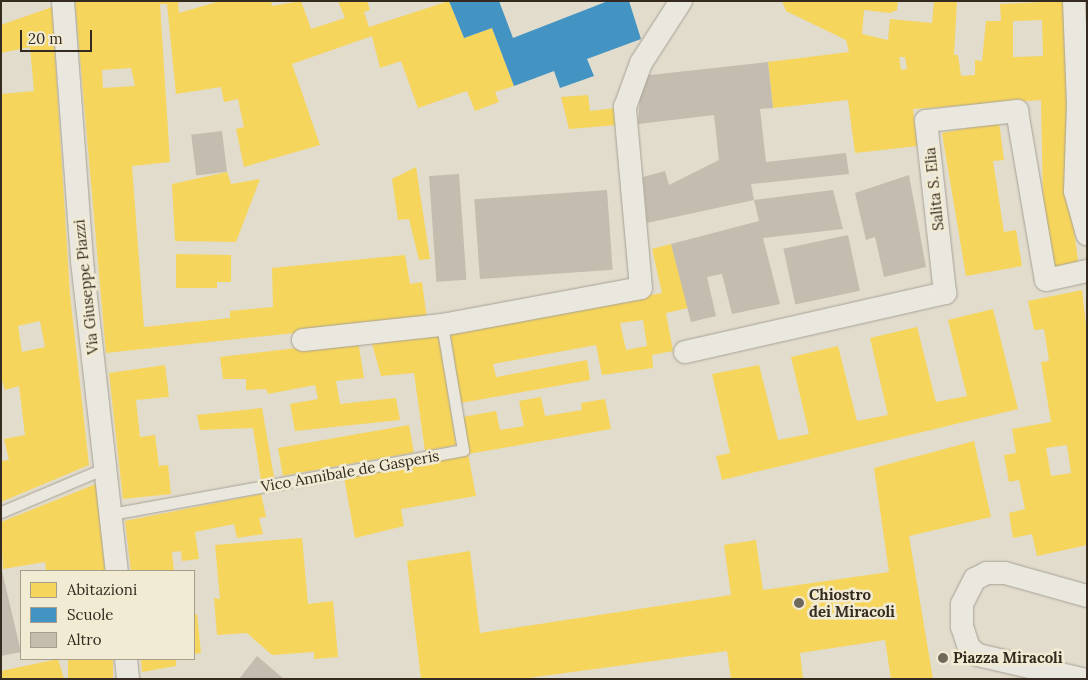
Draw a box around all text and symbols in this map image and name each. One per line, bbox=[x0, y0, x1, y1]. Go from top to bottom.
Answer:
scale bar bbox=[22, 20, 95, 52]
text: 20 m bbox=[28, 29, 63, 48]
street label: Salita S. Elia bbox=[921, 146, 947, 232]
street label: Via Giuseppe Piazzi bbox=[70, 219, 102, 355]
street label: Vico Annibale de Gasperis bbox=[259, 446, 441, 496]
legend bbox=[20, 570, 195, 660]
text: Abitazioni bbox=[67, 580, 137, 599]
place label: Chiostro dei Miracoli bbox=[809, 585, 895, 620]
marker: Chiostro dei Miracoli bbox=[793, 597, 805, 609]
text: Scuole bbox=[67, 605, 113, 624]
text: Altro bbox=[67, 630, 101, 649]
place label: Piazza Miracoli bbox=[953, 649, 1063, 667]
marker: Piazza Miracoli bbox=[937, 652, 949, 664]

